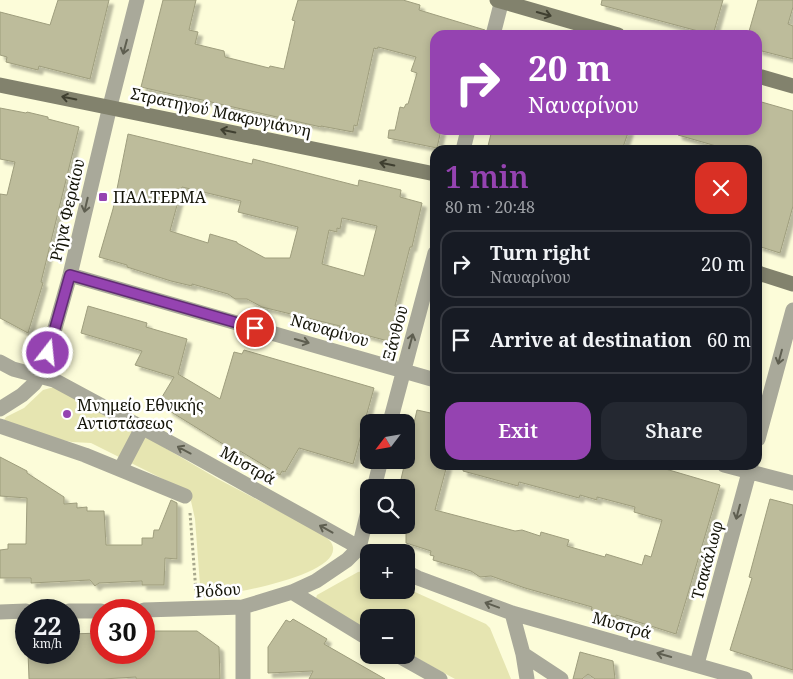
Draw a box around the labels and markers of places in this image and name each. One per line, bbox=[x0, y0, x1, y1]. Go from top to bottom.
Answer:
place label: ΠΑΛ.ΤΕΡΜΑ bbox=[113, 186, 207, 208]
marker: ΠΑΛ.ΤΕΡΜΑ bbox=[97, 191, 109, 203]
pin bbox=[234, 307, 276, 349]
place label: Μνημείο Εθνικής Αντιστάσεως bbox=[77, 394, 204, 434]
marker: Μνημείο Εθνικής Αντιστάσεως bbox=[61, 408, 73, 420]

